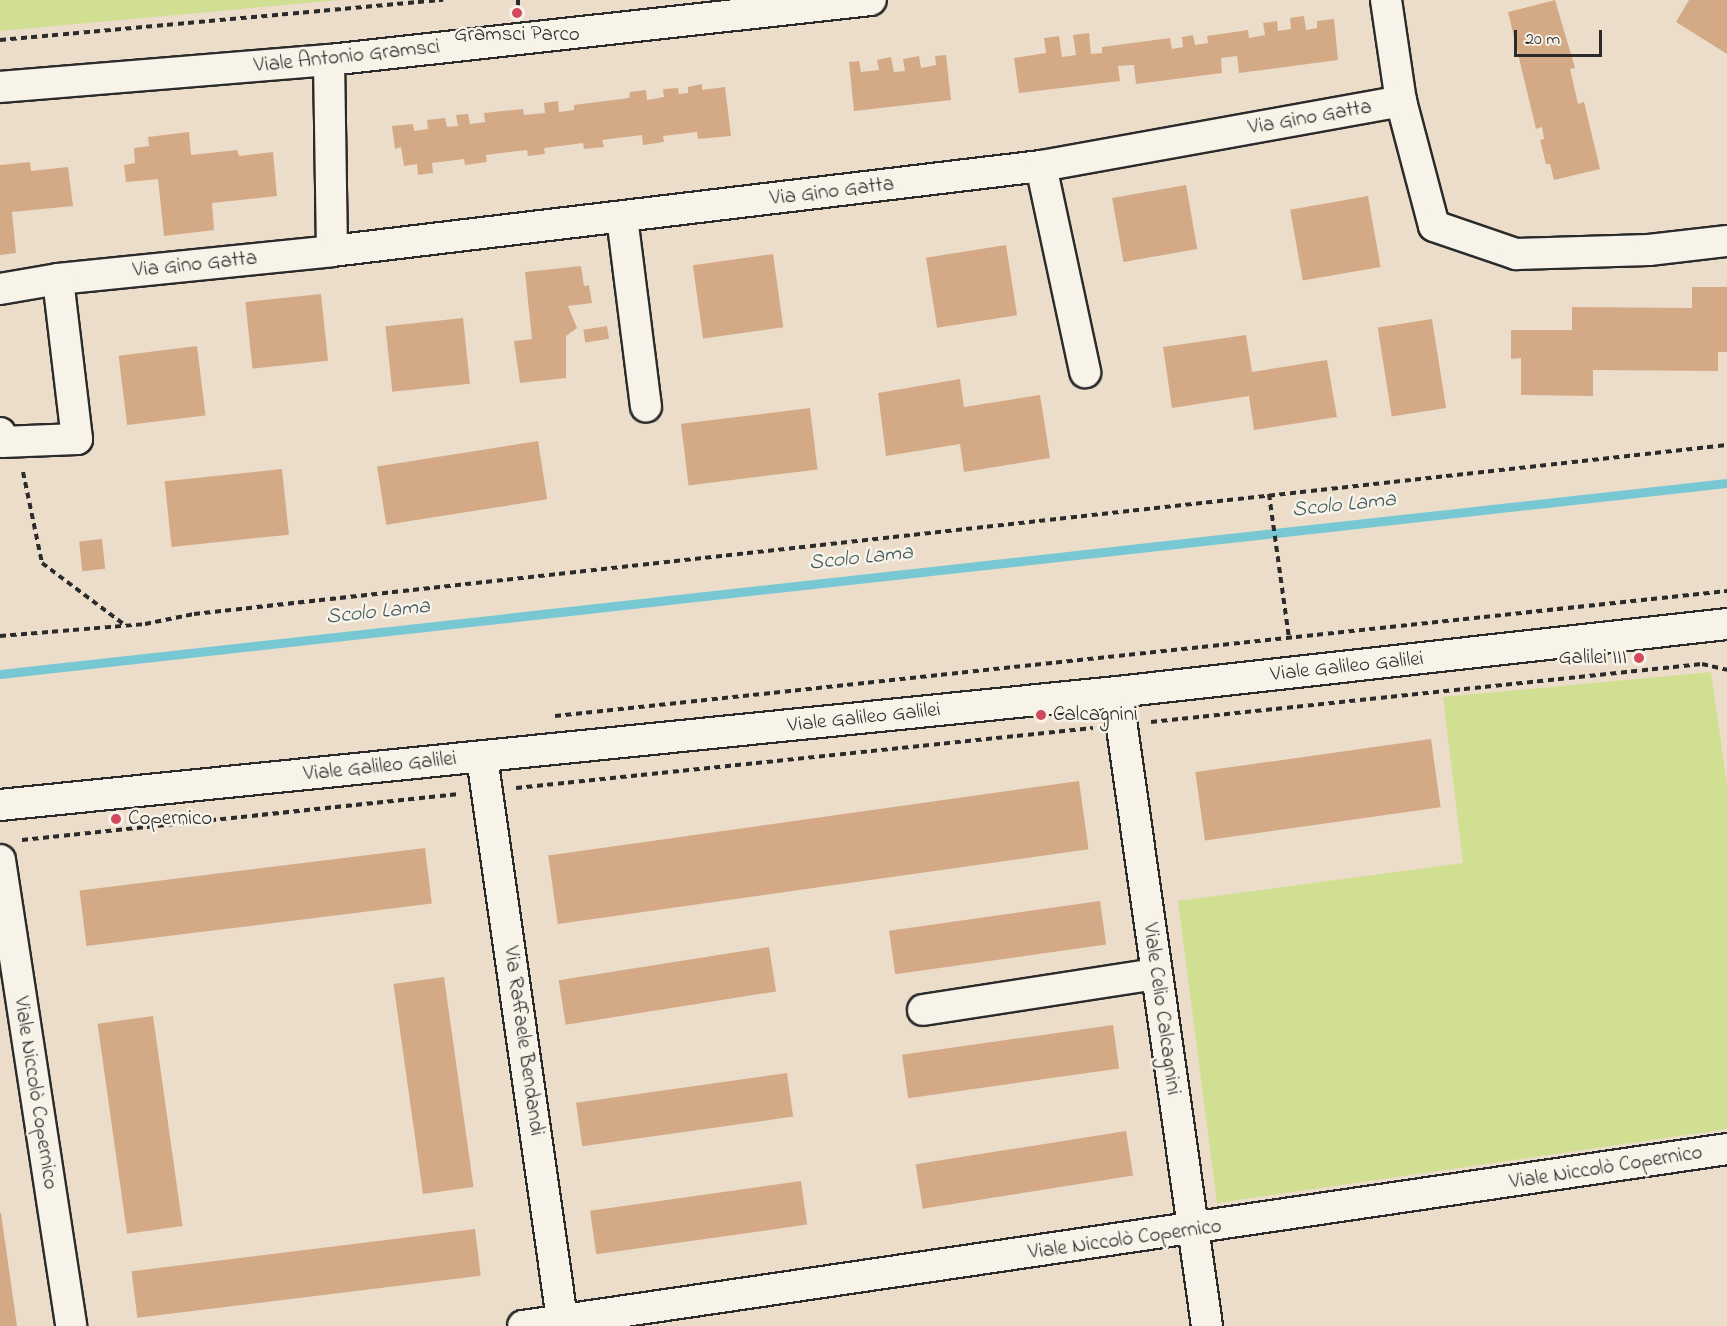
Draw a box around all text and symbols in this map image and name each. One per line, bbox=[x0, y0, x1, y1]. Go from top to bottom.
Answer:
marker: Gramsci Parco bbox=[510, 6, 524, 20]
scale bar bbox=[1517, 18, 1606, 56]
place label: Gramsci Parco bbox=[454, 22, 580, 48]
text: 20 m bbox=[1525, 27, 1560, 53]
street label: Viale Antonio Gramsci bbox=[253, 35, 441, 79]
street label: Via Gino Gatta bbox=[1246, 95, 1374, 141]
street label: Via Gino Gatta bbox=[769, 172, 895, 212]
street label: Via Gino Gatta bbox=[132, 246, 258, 284]
water label: Scolo Lama bbox=[1291, 487, 1397, 525]
water label: Scolo Lama bbox=[808, 540, 914, 578]
water label: Scolo Lama bbox=[325, 594, 431, 632]
place label: Galilei III bbox=[1558, 645, 1627, 671]
street label: Viale Galileo Galilei bbox=[1269, 646, 1425, 688]
marker: Galilei III bbox=[1632, 651, 1646, 665]
street label: Viale Galileo Galilei bbox=[786, 697, 942, 739]
place label: Calcagnini bbox=[1053, 702, 1138, 728]
marker: Calcagnini bbox=[1034, 708, 1048, 722]
street label: Viale Galileo Galilei bbox=[302, 746, 458, 788]
place label: Copernico bbox=[128, 806, 212, 832]
marker: Copernico bbox=[109, 812, 123, 826]
street label: Viale Celio Calcagnini bbox=[1136, 921, 1186, 1097]
street label: Via Raffaele Bendandi bbox=[497, 945, 549, 1137]
street label: Viale Niccolò Copernico bbox=[7, 995, 63, 1191]
street label: Viale Niccolò Copernico bbox=[1508, 1140, 1704, 1196]
street label: Viale Niccolò Copernico bbox=[1027, 1214, 1223, 1266]

